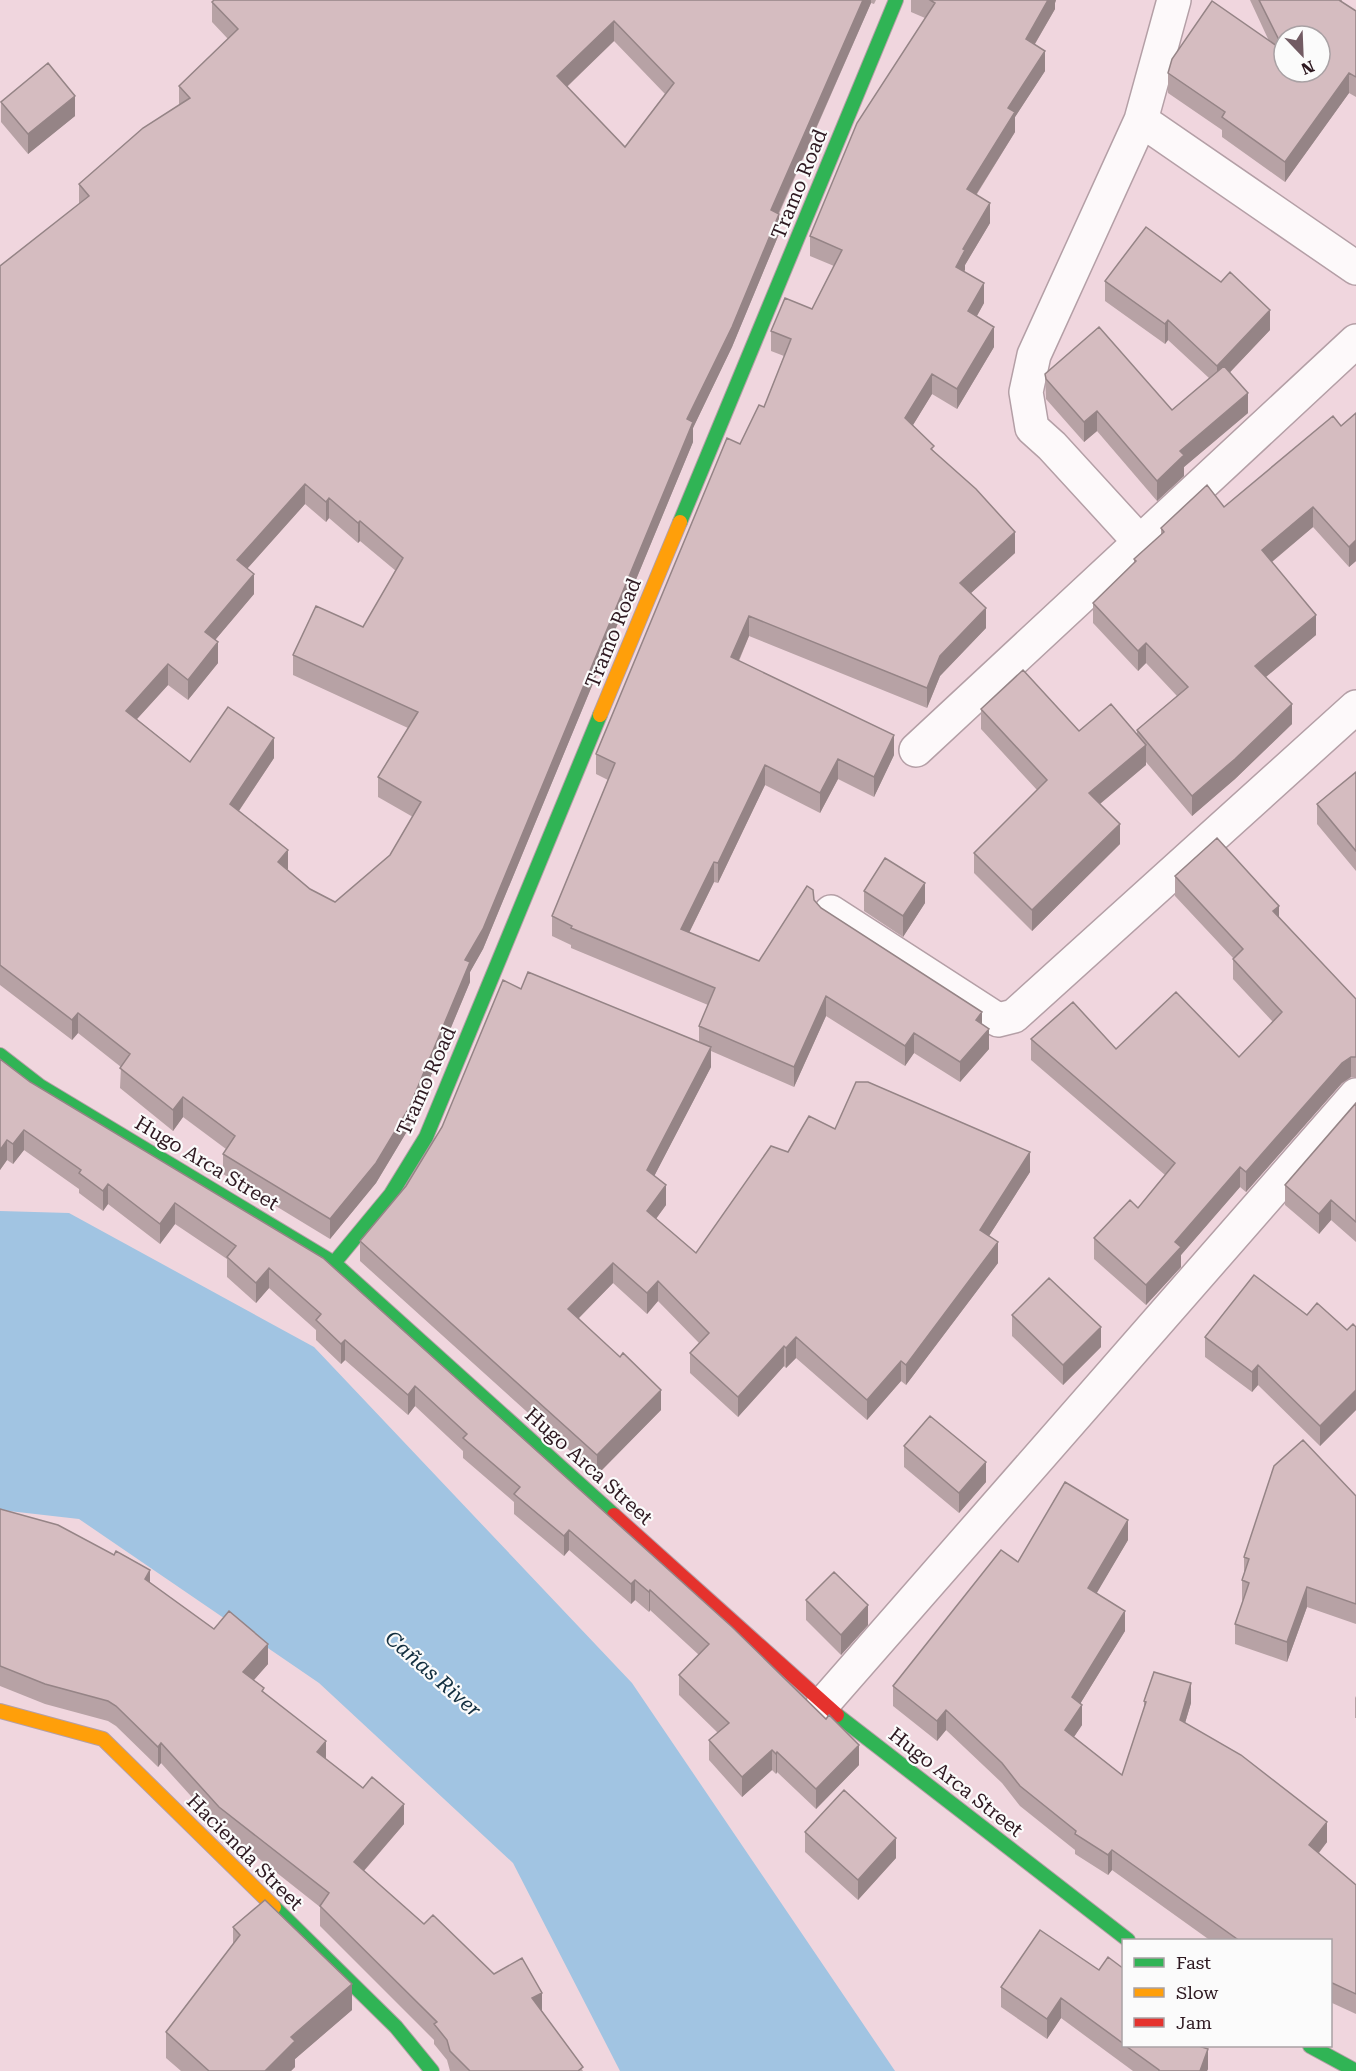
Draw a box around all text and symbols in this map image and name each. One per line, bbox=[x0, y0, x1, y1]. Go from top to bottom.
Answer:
north arrow bbox=[1272, 24, 1332, 84]
text: N bbox=[1298, 56, 1317, 79]
street label: Tramo Road bbox=[766, 125, 832, 243]
street label: Tramo Road bbox=[580, 574, 646, 692]
street label: Tramo Road bbox=[391, 1023, 461, 1139]
street label: Hugo Arca Street bbox=[131, 1111, 284, 1216]
street label: Hugo Arca Street bbox=[520, 1402, 658, 1530]
water label: Cañas River bbox=[380, 1626, 486, 1722]
street label: Hugo Arca Street bbox=[884, 1722, 1028, 1842]
street label: Hacienda Street bbox=[182, 1789, 309, 1916]
legend bbox=[1122, 1939, 1332, 2047]
text: Fast bbox=[1176, 1952, 1211, 1973]
text: Slow bbox=[1176, 1982, 1218, 2003]
text: Jam bbox=[1176, 2012, 1212, 2033]

